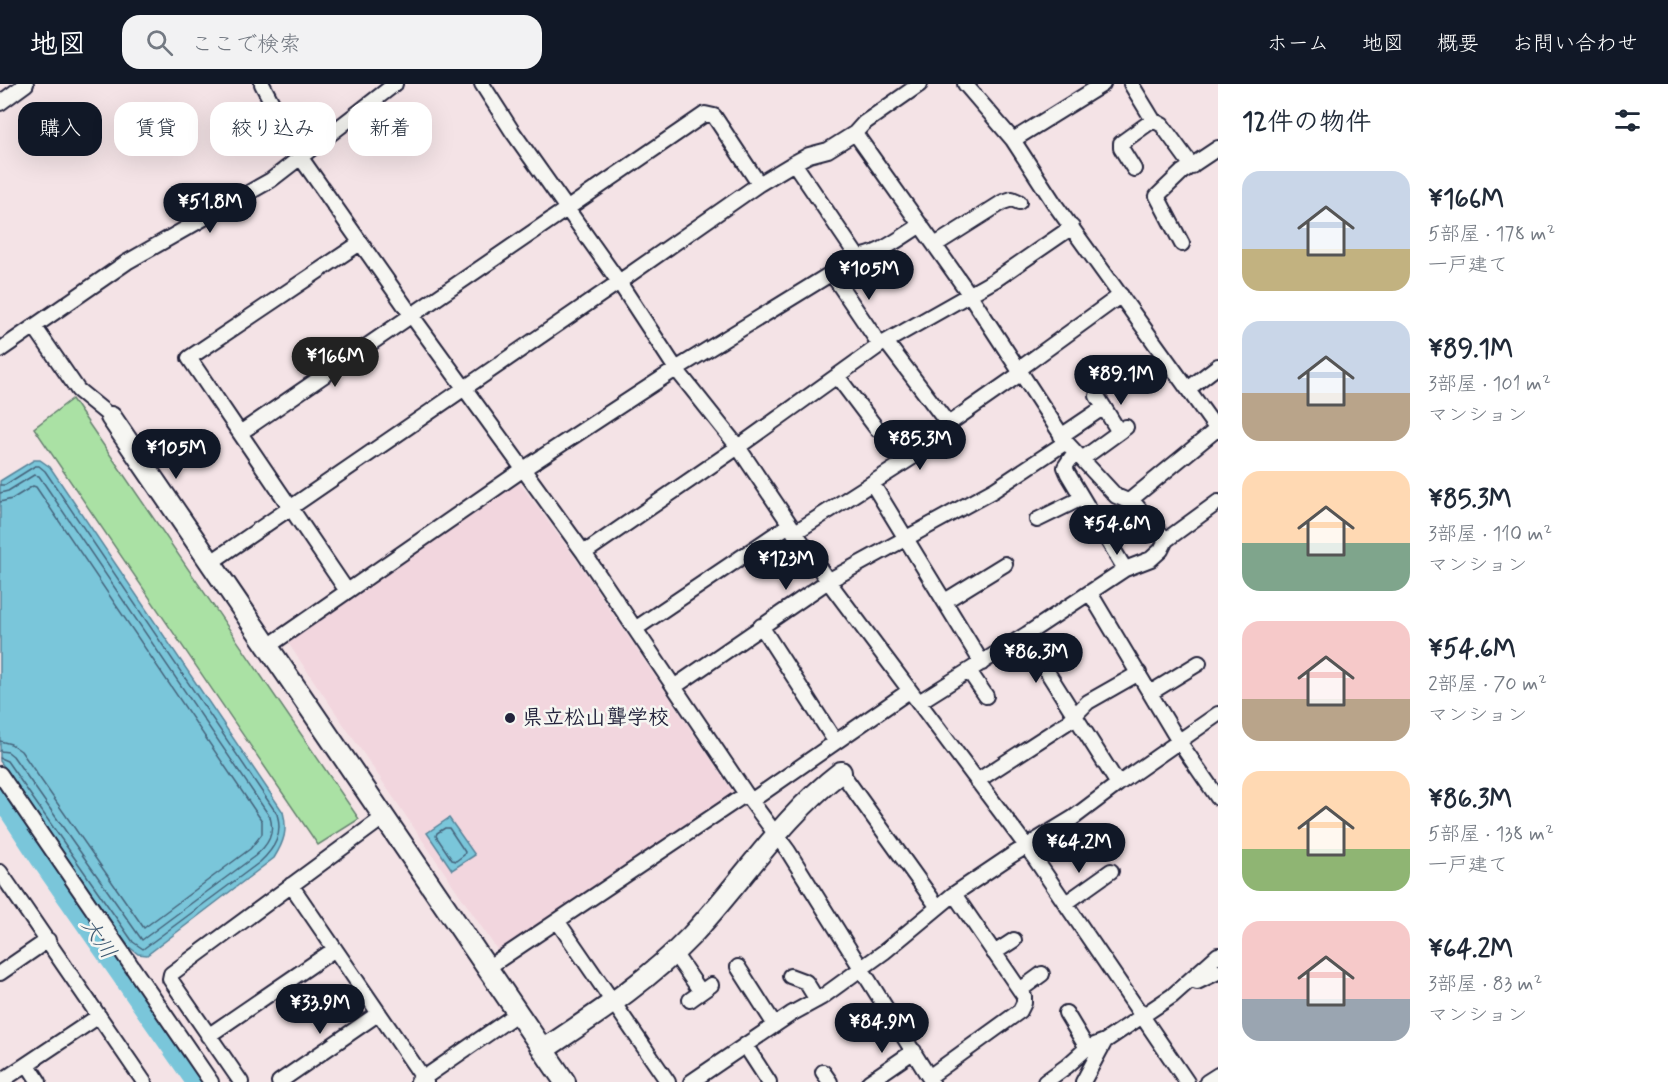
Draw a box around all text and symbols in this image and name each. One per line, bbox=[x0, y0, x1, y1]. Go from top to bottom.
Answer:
search box bbox=[122, 15, 542, 69]
icon: search bbox=[143, 26, 176, 59]
text: 地図 bbox=[30, 27, 86, 64]
text: ホーム bbox=[1267, 30, 1329, 58]
text: 地図 bbox=[1362, 30, 1404, 58]
text: 概要 bbox=[1437, 30, 1479, 58]
text: お問い合わせ bbox=[1512, 30, 1638, 58]
text: ここで検索 bbox=[191, 31, 301, 59]
chip: 購入 bbox=[18, 102, 102, 156]
chip: 賃貸 bbox=[114, 102, 198, 156]
chip: 絞り込み bbox=[210, 102, 336, 156]
chip: 新着 bbox=[348, 102, 432, 156]
icon: filters bbox=[1611, 104, 1644, 137]
text: 12件の物件 bbox=[1242, 106, 1371, 140]
pin: ¥51.8M bbox=[161, 183, 259, 234]
text: ¥166M bbox=[1428, 183, 1504, 217]
text: ¥51.8M bbox=[177, 189, 243, 216]
icon: home bbox=[1290, 195, 1362, 267]
text: 5部屋 · 178 m² bbox=[1428, 221, 1555, 248]
pin: ¥105M bbox=[827, 250, 911, 301]
text: 一戸建て bbox=[1428, 252, 1508, 279]
text: ¥105M bbox=[839, 256, 899, 283]
text: ¥89.1M bbox=[1428, 333, 1513, 367]
pin: ¥166M bbox=[293, 337, 377, 388]
text: ¥166M bbox=[306, 343, 364, 370]
icon: home bbox=[1290, 345, 1362, 417]
pin: ¥89.1M bbox=[1072, 355, 1170, 406]
text: ¥89.1M bbox=[1088, 361, 1154, 388]
text: 3部屋 · 101 m² bbox=[1428, 371, 1551, 398]
text: マンション bbox=[1428, 402, 1527, 429]
pin: ¥85.3M bbox=[871, 420, 969, 471]
text: ¥85.3M bbox=[888, 426, 952, 453]
pin: ¥105M bbox=[134, 429, 218, 480]
text: ¥105M bbox=[146, 435, 206, 462]
text: ¥85.3M bbox=[1428, 483, 1512, 517]
icon: home bbox=[1290, 495, 1362, 567]
pin: ¥54.6M bbox=[1068, 505, 1166, 556]
text: ¥54.6M bbox=[1083, 511, 1151, 538]
text: 3部屋 · 110 m² bbox=[1428, 521, 1552, 548]
pin: ¥123M bbox=[744, 540, 828, 591]
text: ¥123M bbox=[758, 546, 814, 573]
text: マンション bbox=[1428, 552, 1527, 579]
pin: ¥86.3M bbox=[987, 633, 1085, 684]
text: ¥54.6M bbox=[1428, 633, 1516, 667]
text: ¥86.3M bbox=[1004, 639, 1068, 666]
icon: home bbox=[1290, 645, 1362, 717]
text: 2部屋 · 70 m² bbox=[1428, 671, 1547, 698]
text: マンション bbox=[1428, 702, 1527, 729]
place label: 県立松山聾学校 bbox=[522, 704, 669, 732]
marker: 県立松山聾学校 bbox=[503, 711, 517, 725]
text: ¥86.3M bbox=[1428, 783, 1512, 817]
icon: home bbox=[1290, 795, 1362, 867]
text: 5部屋 · 138 m² bbox=[1428, 821, 1554, 848]
pin: ¥64.2M bbox=[1030, 823, 1128, 874]
text: ¥64.2M bbox=[1046, 829, 1112, 856]
text: 一戸建て bbox=[1428, 852, 1508, 879]
water label: 大川 bbox=[74, 913, 122, 965]
text: ¥64.2M bbox=[1428, 933, 1513, 967]
icon: home bbox=[1290, 945, 1362, 1017]
text: 3部屋 · 83 m² bbox=[1428, 971, 1542, 998]
pin: ¥33.9M bbox=[271, 984, 369, 1035]
text: ¥33.9M bbox=[290, 990, 350, 1017]
text: マンション bbox=[1428, 1002, 1527, 1029]
pin: ¥84.9M bbox=[833, 1003, 931, 1054]
text: ¥84.9M bbox=[849, 1009, 915, 1036]

